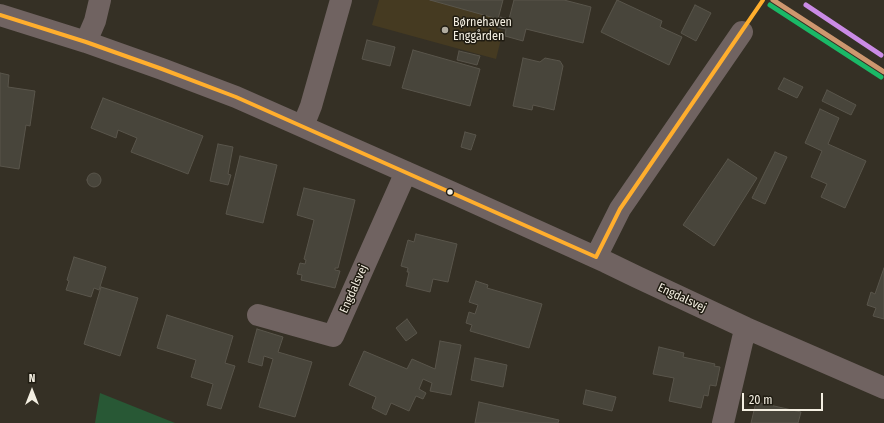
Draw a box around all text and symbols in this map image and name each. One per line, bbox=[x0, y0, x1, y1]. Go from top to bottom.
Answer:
place label: Børnehaven Enggården bbox=[453, 16, 512, 44]
marker: Børnehaven Enggården bbox=[440, 25, 450, 35]
unlabelled marker bbox=[445, 187, 455, 197]
street label: Engdalsvej bbox=[337, 262, 371, 316]
street label: Engdalsvej bbox=[655, 281, 709, 315]
north arrow bbox=[12, 371, 52, 411]
text: N bbox=[29, 372, 35, 385]
scale bar bbox=[744, 385, 825, 411]
text: 20 m bbox=[749, 393, 773, 407]

